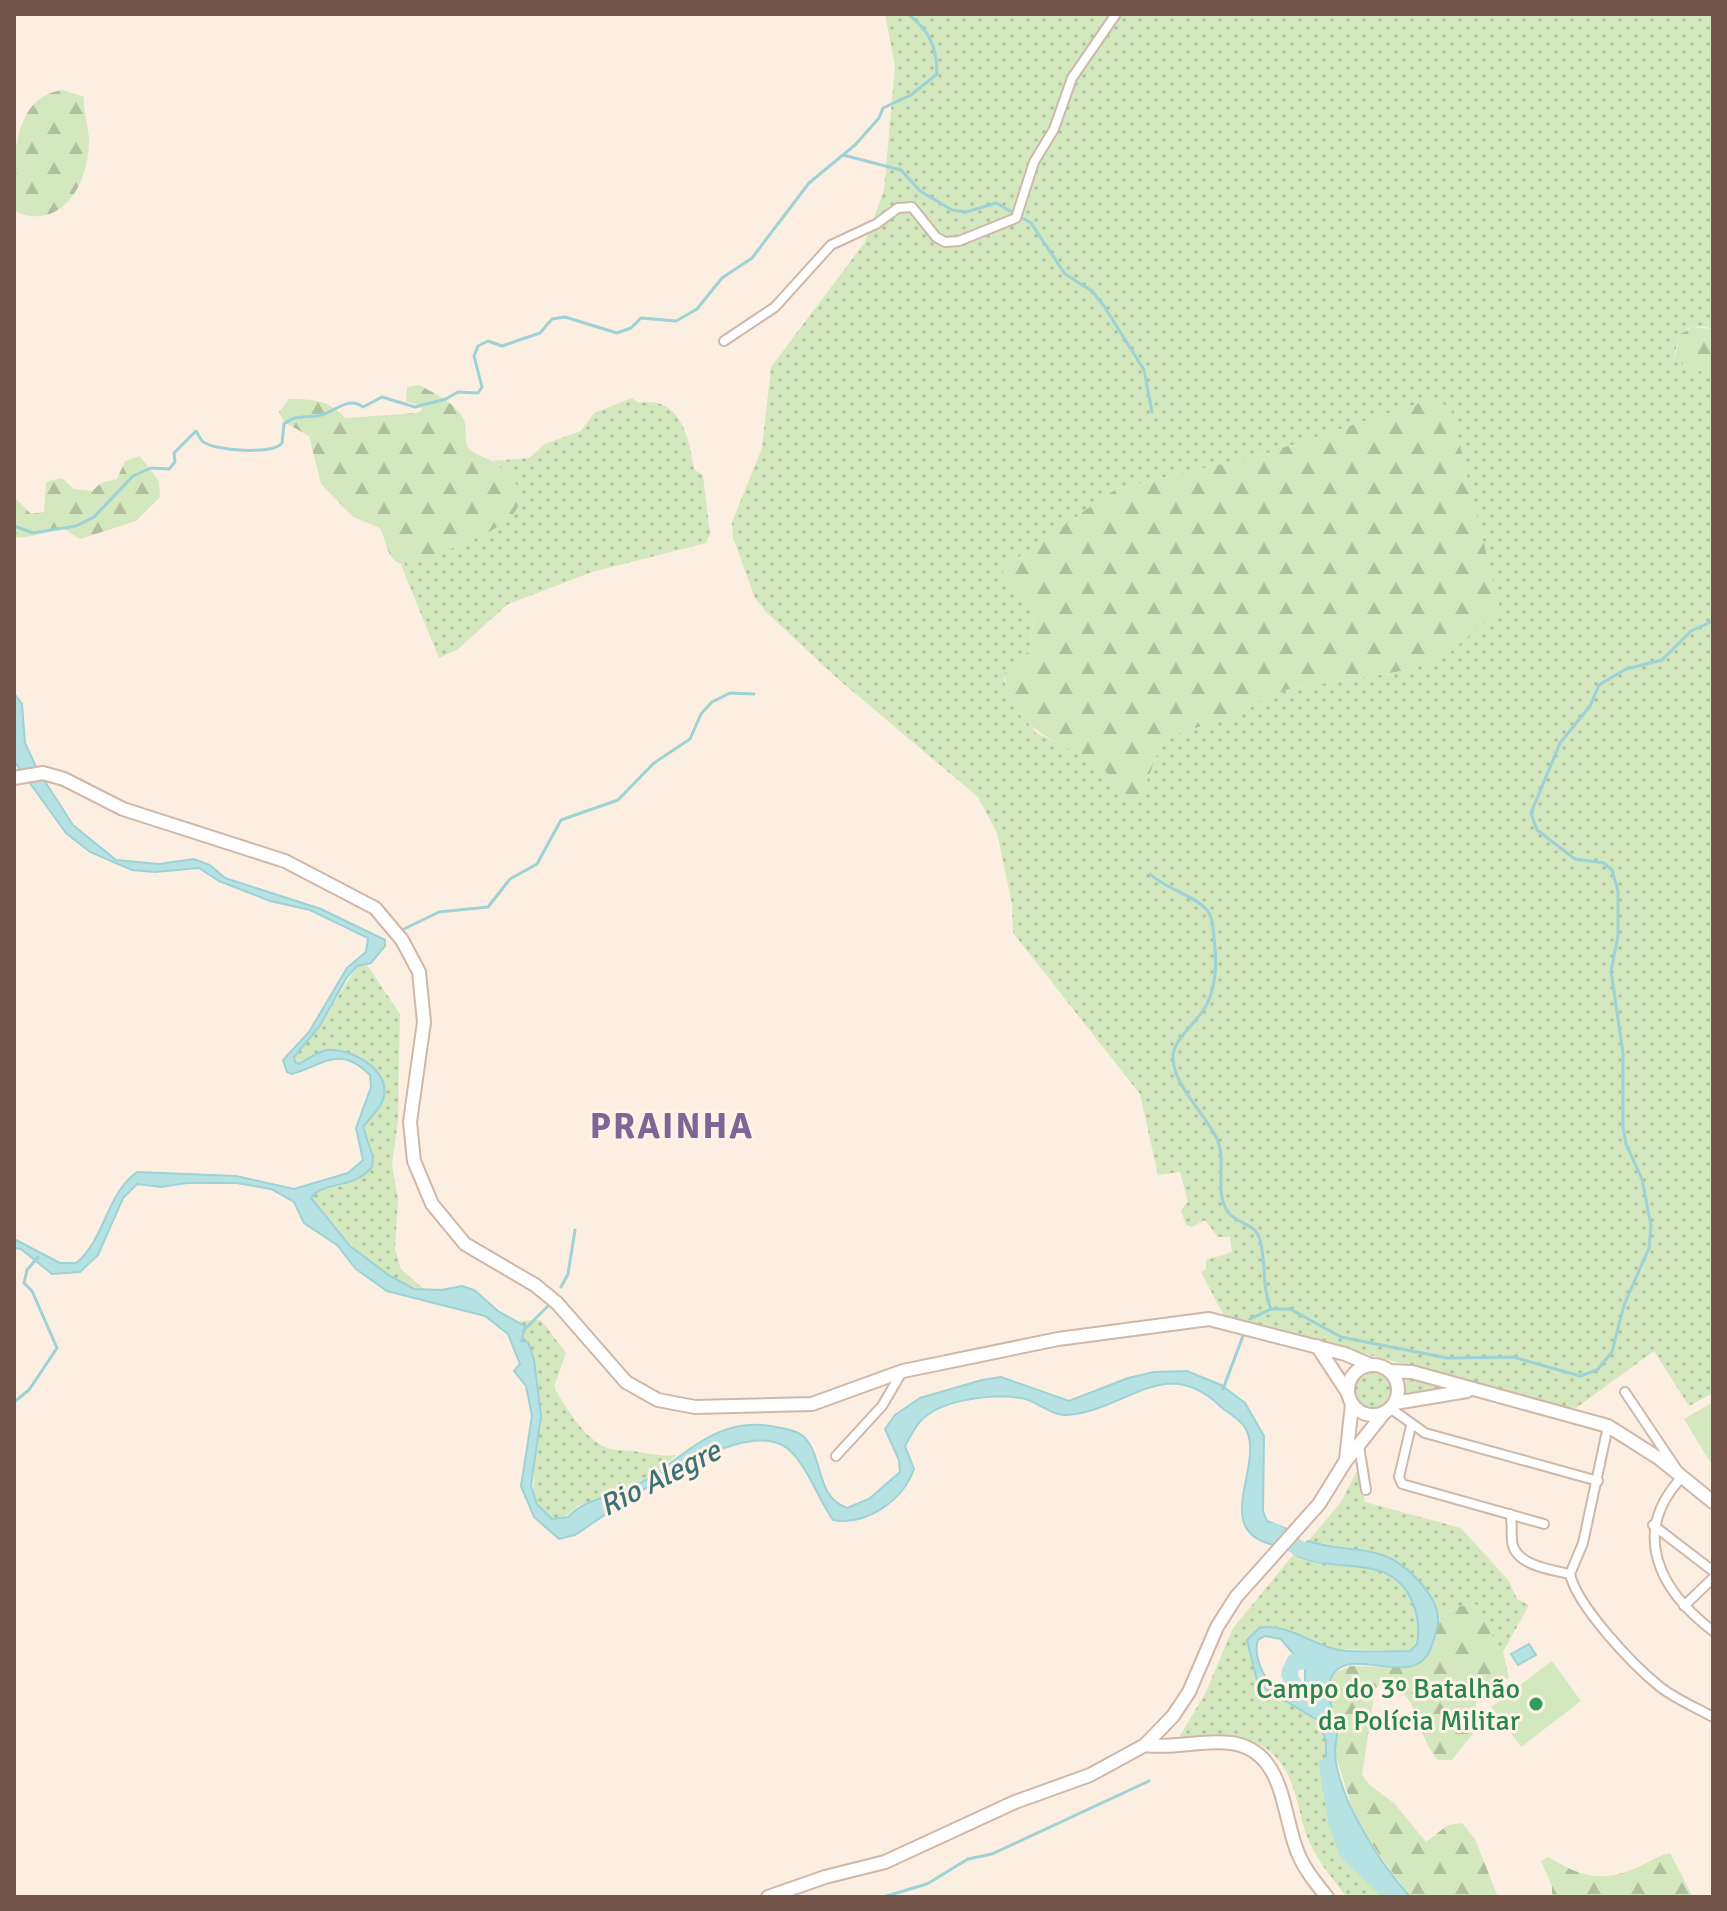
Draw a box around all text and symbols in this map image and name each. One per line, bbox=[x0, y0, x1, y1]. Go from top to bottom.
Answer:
district label: PRAINHA bbox=[590, 1104, 754, 1149]
water label: Rio Alegre bbox=[593, 1431, 729, 1525]
place label: Campo do 3º Batalhão da Polícia Militar bbox=[1256, 1672, 1521, 1738]
marker: Campo do 3º Batalhão da Polícia Militar bbox=[1527, 1695, 1545, 1713]

